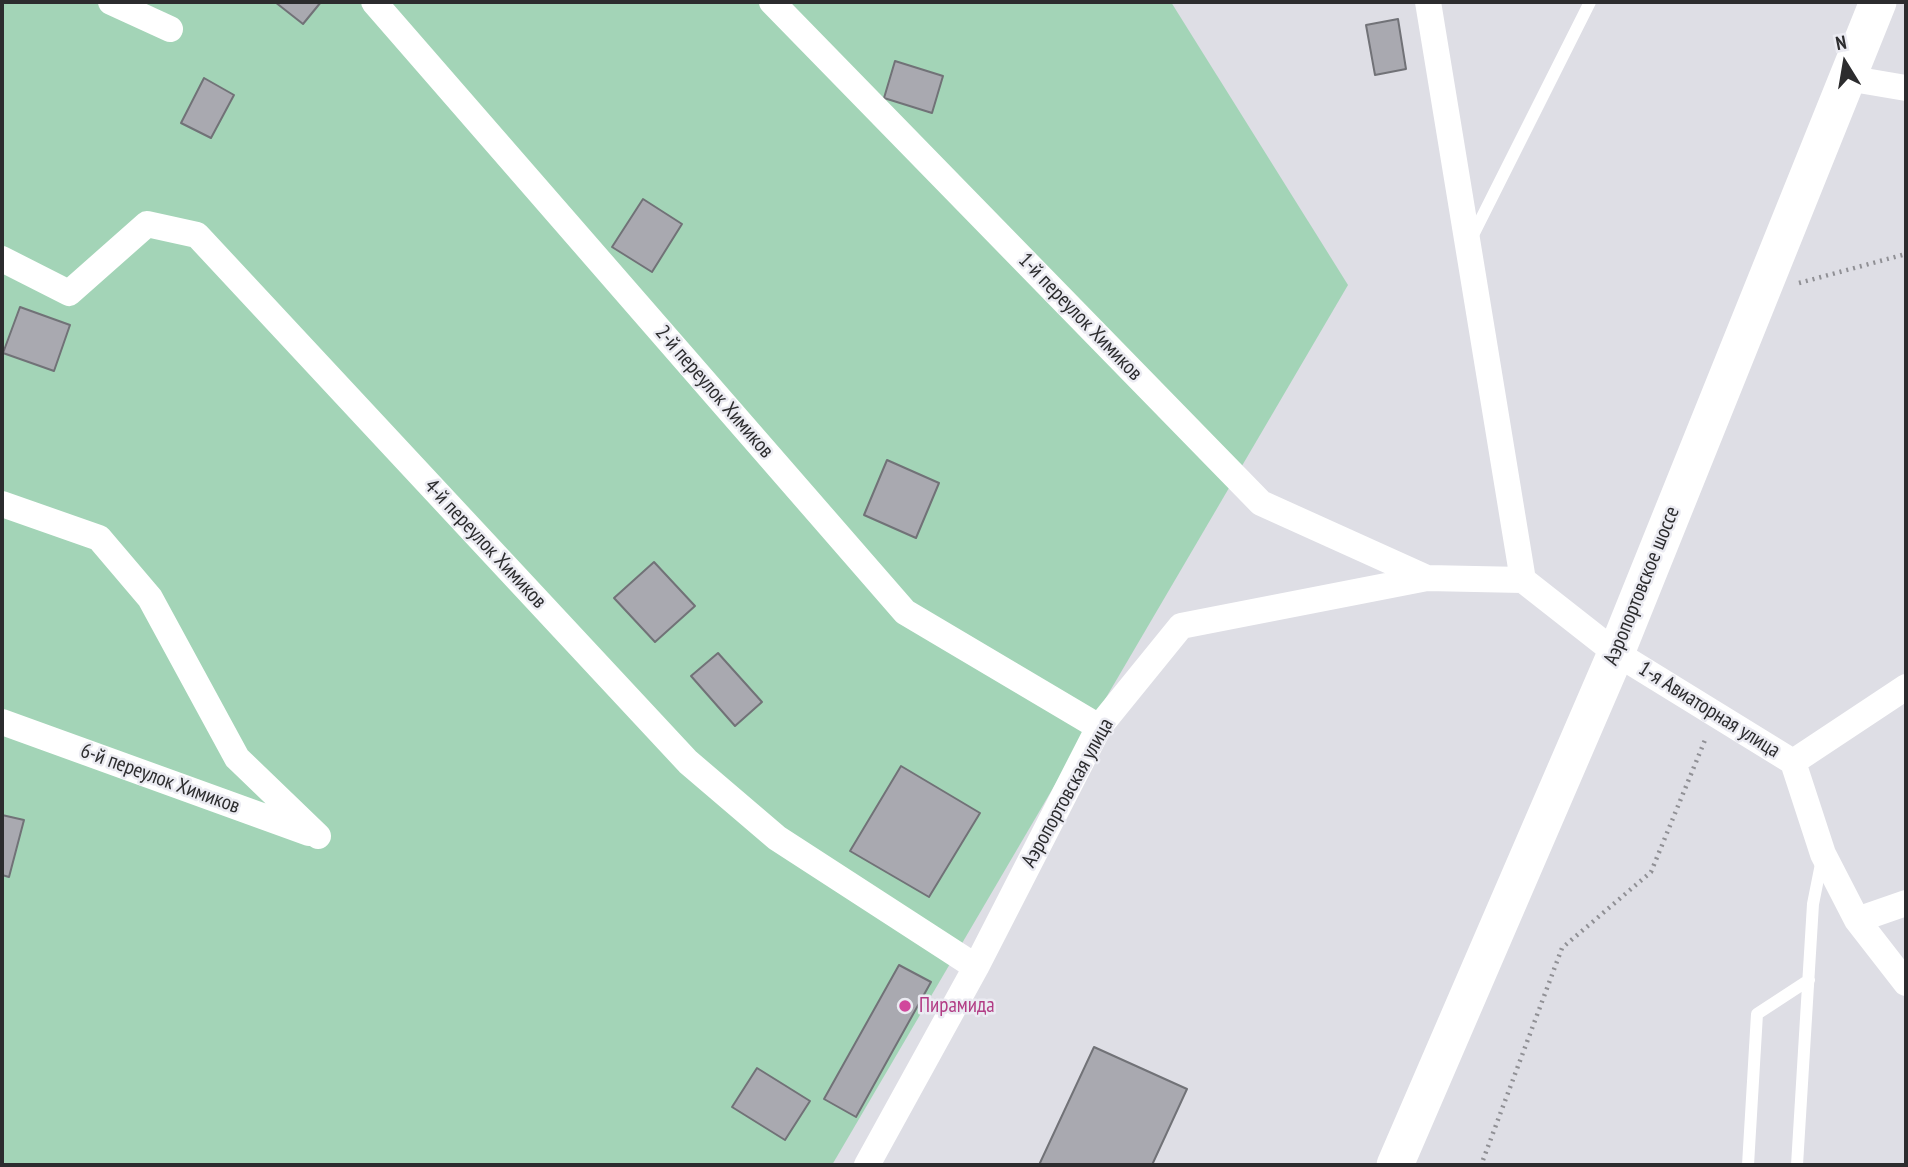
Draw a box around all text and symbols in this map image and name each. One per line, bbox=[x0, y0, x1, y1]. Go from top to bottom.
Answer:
north arrow bbox=[1810, 28, 1880, 98]
text: N bbox=[1834, 30, 1848, 55]
street label: 1-й переулок Химиков bbox=[1013, 248, 1147, 386]
street label: 2-й переулок Химиков bbox=[649, 320, 779, 464]
street label: 4-й переулок Химиков bbox=[419, 474, 551, 614]
street label: Аэропортовское шоссе bbox=[1599, 503, 1685, 669]
street label: 1-я Авиаторная улица bbox=[1634, 656, 1784, 764]
street label: Аэропортовская улица bbox=[1017, 714, 1119, 872]
street label: 6-й переулок Химиков bbox=[77, 738, 243, 820]
place label: Пирамида bbox=[919, 993, 995, 1019]
marker: Пирамида bbox=[897, 998, 913, 1014]

